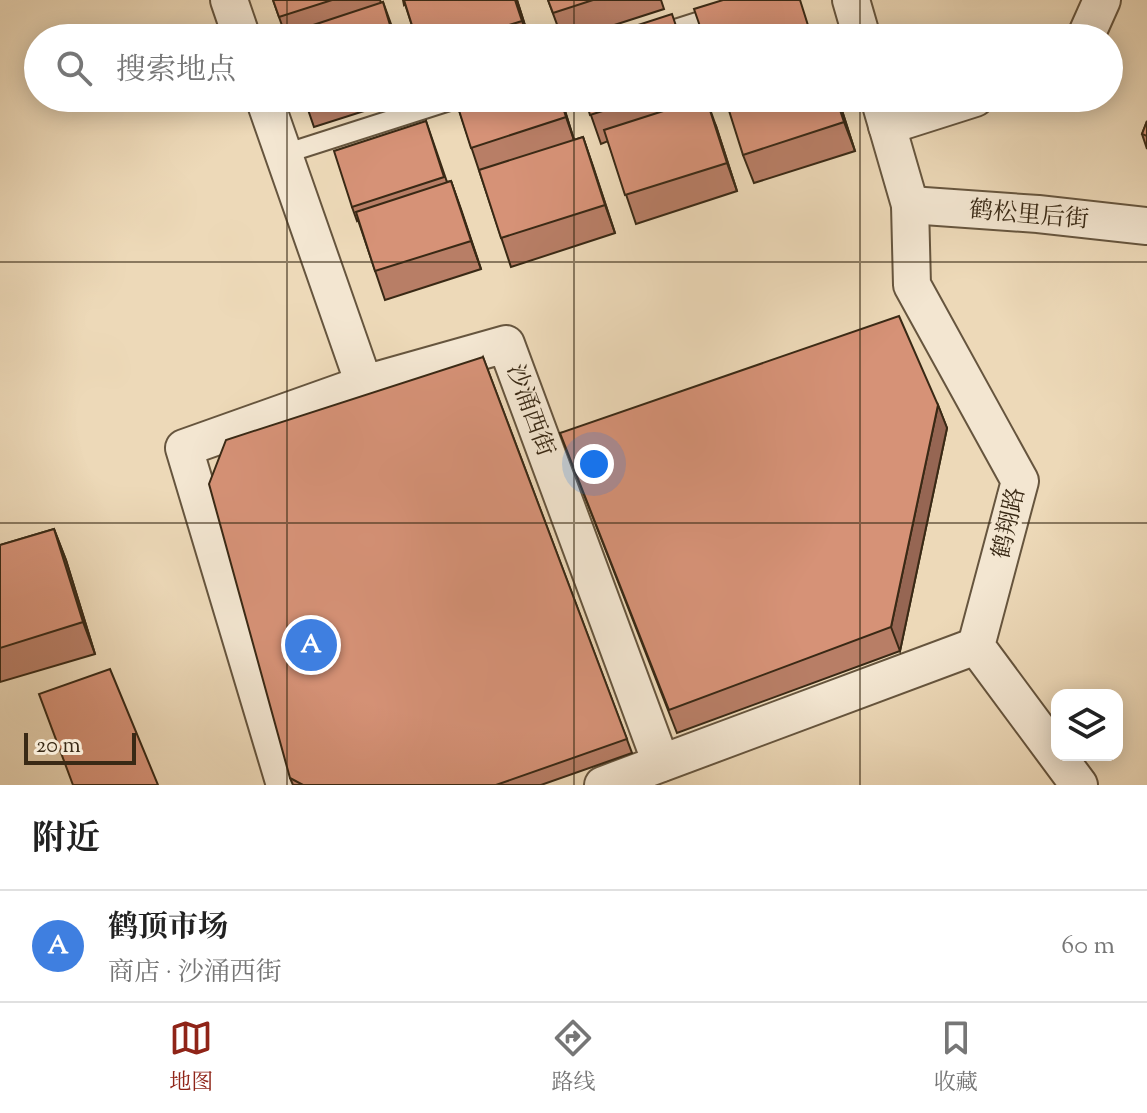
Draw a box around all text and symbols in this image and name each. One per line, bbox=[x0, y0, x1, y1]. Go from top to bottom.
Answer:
search box bbox=[24, 24, 1123, 112]
icon: search bbox=[52, 46, 96, 90]
text: 搜索地点 bbox=[116, 50, 236, 93]
street label: 鹤松里后街 bbox=[968, 194, 1090, 238]
street label: 沙涌西街 bbox=[497, 360, 562, 462]
your location bbox=[574, 444, 614, 484]
street label: 鹤翔路 bbox=[985, 485, 1035, 562]
pin: A bbox=[285, 615, 337, 675]
map controls bbox=[1051, 689, 1123, 761]
button: layers bbox=[1051, 689, 1123, 761]
scale bar bbox=[24, 729, 136, 765]
text: 20 m bbox=[36, 731, 81, 763]
text: 附近 bbox=[32, 816, 100, 865]
text: 鹤顶市场 bbox=[108, 907, 228, 950]
text: A bbox=[47, 928, 69, 965]
text: 60 m bbox=[1061, 928, 1115, 965]
text: 商店 · 沙涌西街 bbox=[108, 955, 282, 992]
tab: 地图 bbox=[169, 1016, 213, 1100]
tab: 路线 bbox=[551, 1016, 596, 1100]
tab: 收藏 bbox=[934, 1016, 978, 1100]

